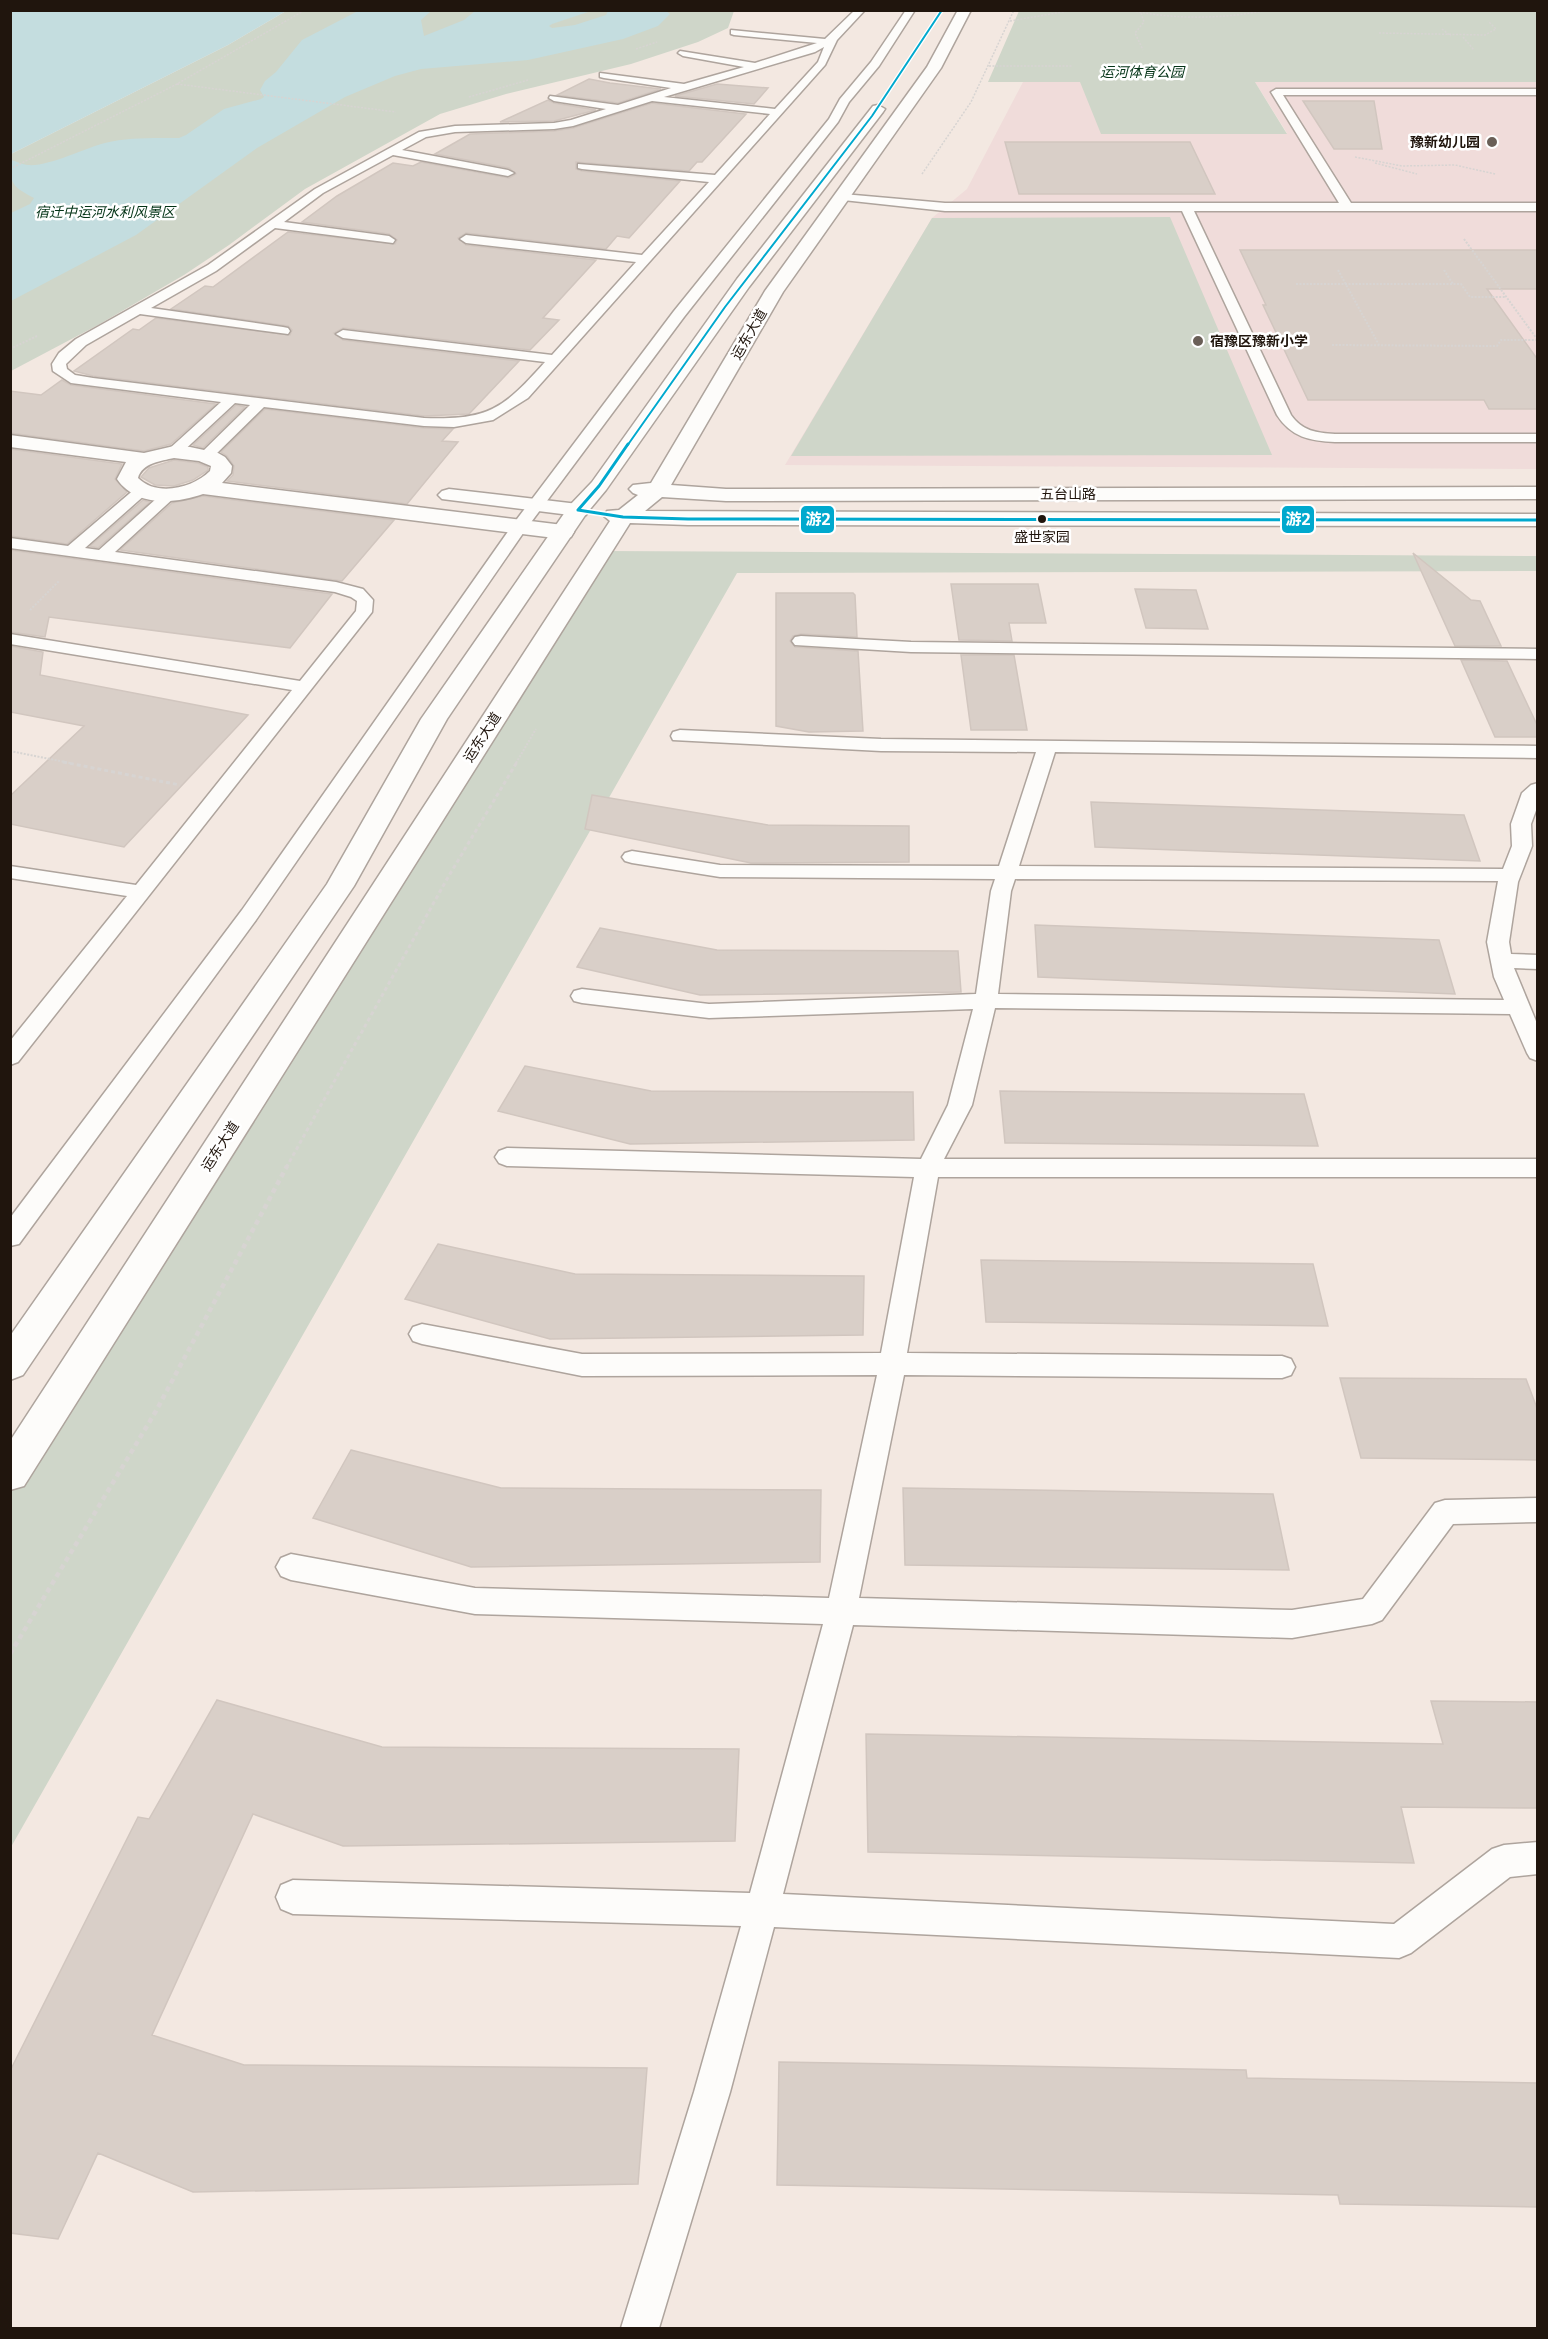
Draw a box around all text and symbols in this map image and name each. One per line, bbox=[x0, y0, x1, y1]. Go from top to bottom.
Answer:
park label: 运河体育公园 bbox=[1100, 64, 1186, 81]
place label: 豫新幼儿园 bbox=[1410, 134, 1480, 151]
marker: 豫新幼儿园 bbox=[1485, 135, 1499, 149]
park label: 宿迁中运河水利风景区 bbox=[35, 204, 177, 221]
street label: 运东大道 bbox=[728, 306, 771, 363]
place label: 宿豫区豫新小学 bbox=[1210, 333, 1308, 350]
marker: 宿豫区豫新小学 bbox=[1191, 334, 1205, 348]
street label: 五台山路 bbox=[1040, 486, 1096, 503]
line badge: 游2 bbox=[800, 505, 835, 534]
line badge: 游2 bbox=[1281, 505, 1315, 534]
text: 游2 bbox=[805, 510, 831, 529]
text: 游2 bbox=[1285, 510, 1311, 529]
marker: 盛世家园 bbox=[1036, 513, 1048, 525]
place label: 盛世家园 bbox=[1014, 529, 1070, 546]
street label: 运东大道 bbox=[460, 709, 505, 765]
street label: 运东大道 bbox=[198, 1118, 243, 1174]

